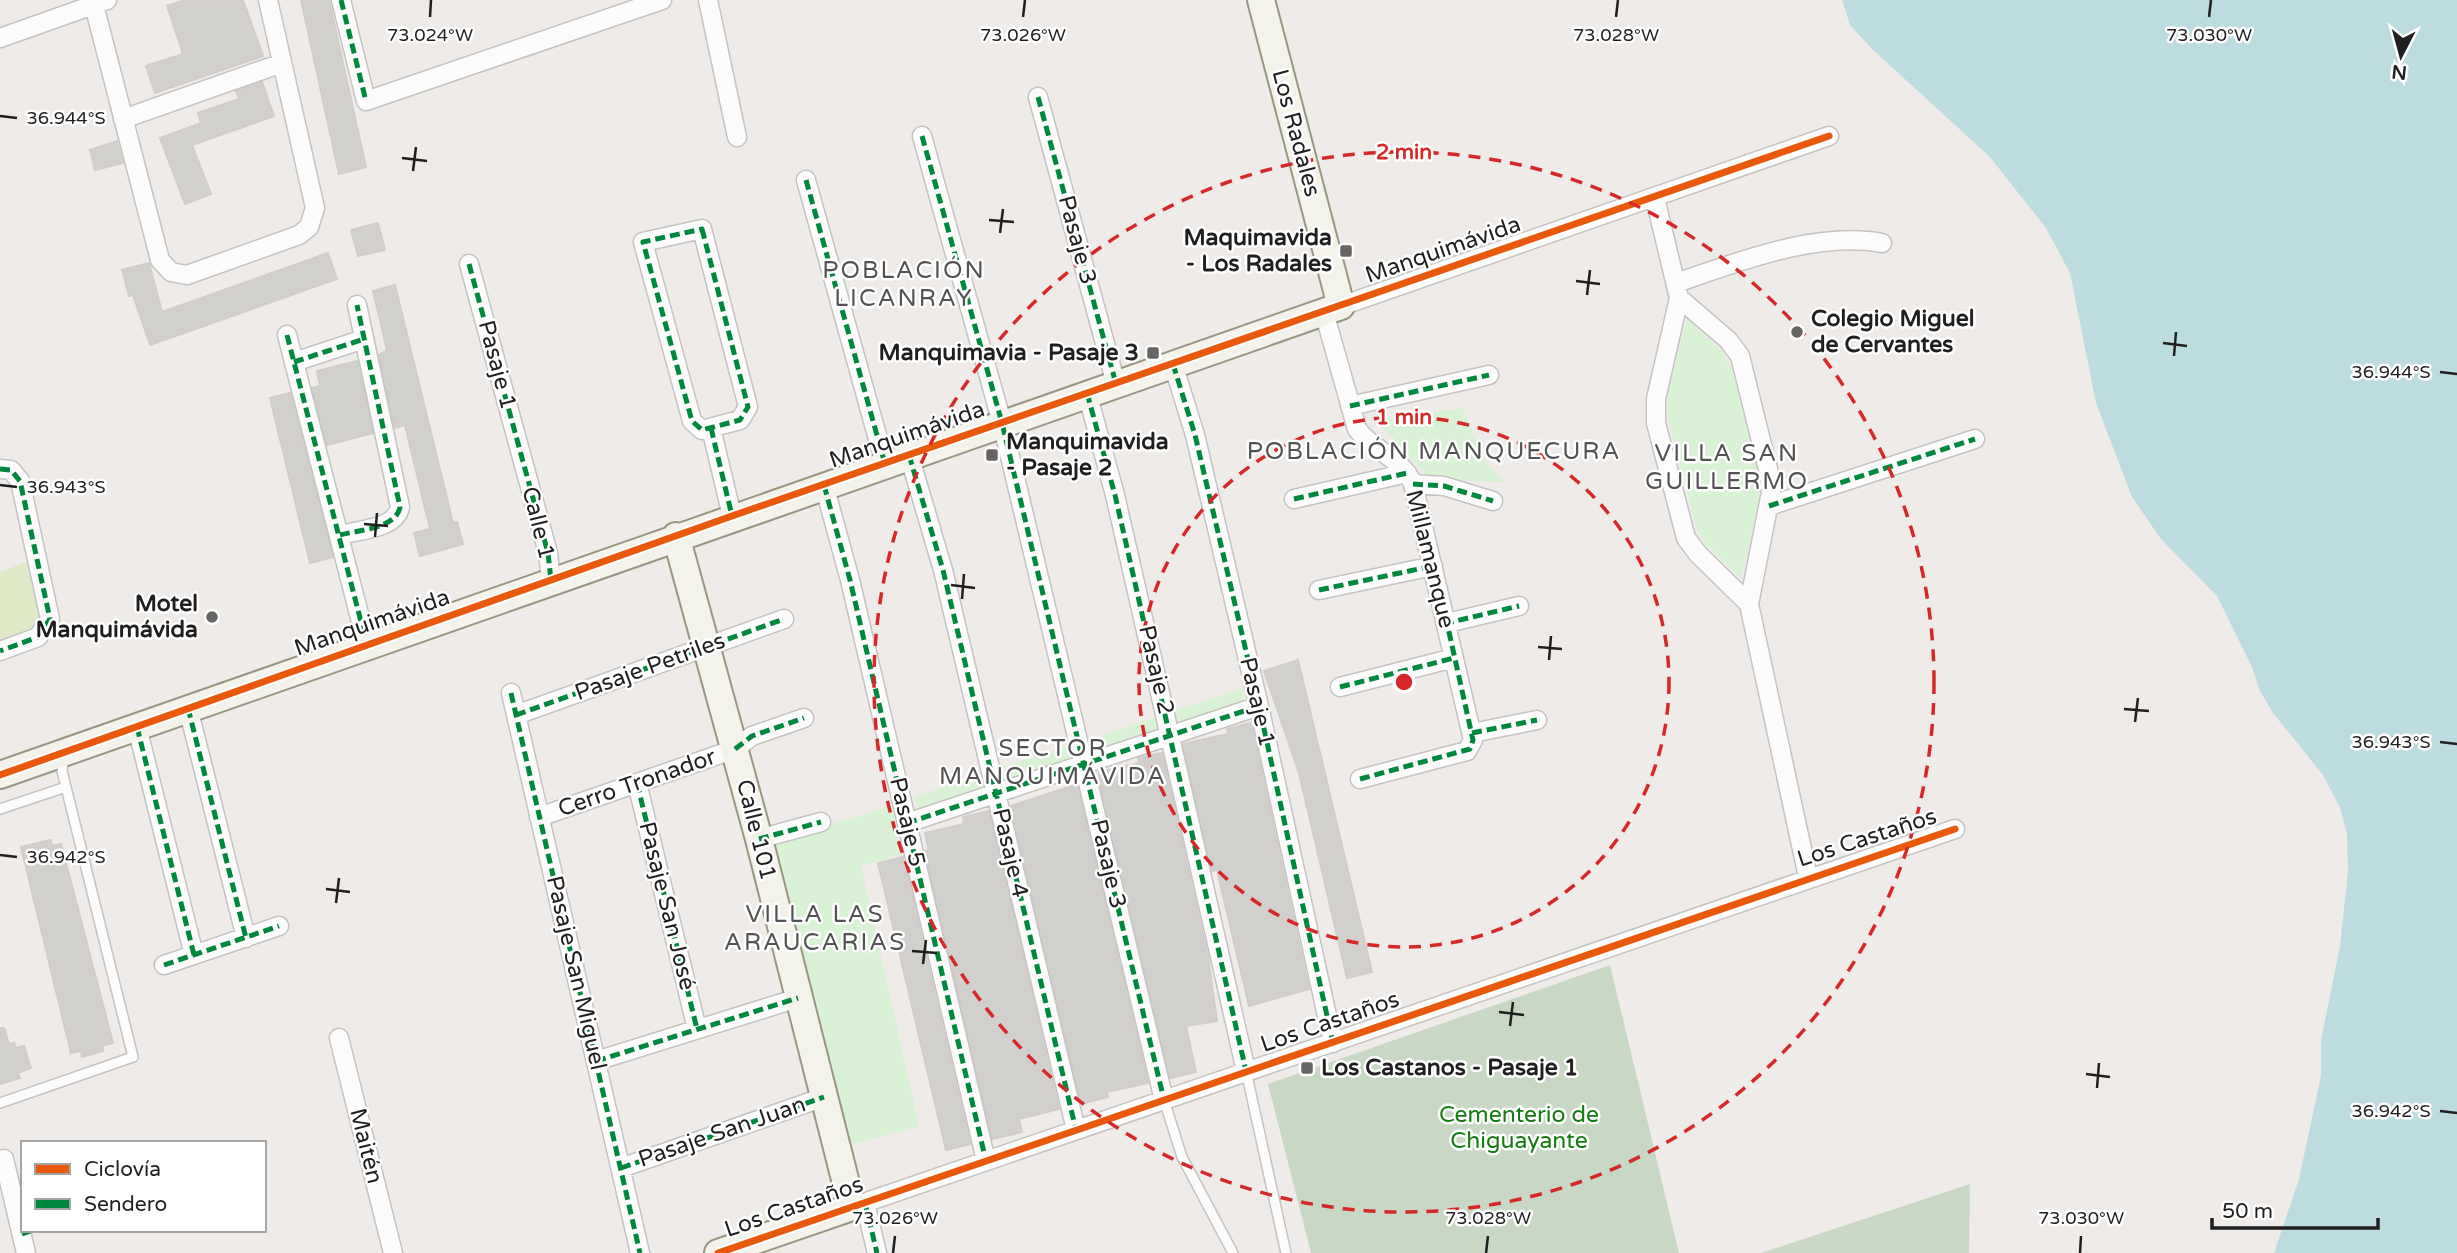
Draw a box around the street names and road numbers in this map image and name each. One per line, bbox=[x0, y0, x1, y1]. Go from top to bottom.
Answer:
street label: Los Radales bbox=[1266, 66, 1326, 200]
street label: Pasaje 3 bbox=[1052, 192, 1102, 288]
street label: Manquimávida bbox=[1362, 210, 1524, 290]
street label: Pasaje 1 bbox=[472, 317, 522, 413]
street label: Manquimávida bbox=[826, 395, 988, 475]
street label: Calle 1 bbox=[515, 484, 561, 562]
street label: Millamanque bbox=[1399, 487, 1461, 631]
street label: Manquimávida bbox=[291, 583, 453, 663]
street label: Pasaje 2 bbox=[1132, 622, 1180, 718]
street label: Pasaje Petriles bbox=[571, 627, 729, 707]
street label: Pasaje 1 bbox=[1233, 654, 1281, 750]
street label: Cerro Tronador bbox=[554, 743, 720, 823]
street label: Pasaje 5 bbox=[883, 774, 931, 870]
street label: Calle 101 bbox=[730, 777, 782, 883]
street label: Los Castaños bbox=[1794, 802, 1940, 874]
street label: Pasaje 4 bbox=[986, 805, 1034, 901]
street label: Pasaje 3 bbox=[1084, 816, 1132, 912]
street label: Pasaje San José bbox=[633, 819, 701, 993]
street label: Pasaje San Miguel bbox=[540, 873, 612, 1073]
street label: Los Castaños bbox=[1257, 985, 1403, 1059]
street label: Pasaje San Juan bbox=[635, 1090, 809, 1174]
street label: Maitén bbox=[343, 1105, 389, 1187]
street label: Los Castaños bbox=[721, 1170, 867, 1244]

